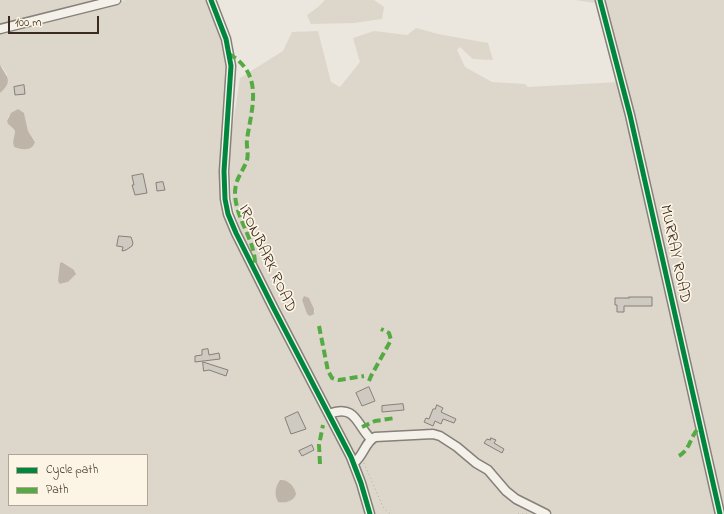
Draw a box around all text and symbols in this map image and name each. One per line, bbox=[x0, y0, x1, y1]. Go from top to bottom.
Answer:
scale bar bbox=[10, 8, 101, 34]
text: 100 m bbox=[15, 14, 42, 32]
street label: IRONBARK ROAD bbox=[233, 202, 299, 316]
street label: MURRAY ROAD bbox=[654, 203, 694, 305]
legend bbox=[8, 454, 148, 506]
text: Cycle path bbox=[46, 461, 98, 479]
text: Path bbox=[46, 481, 68, 499]

